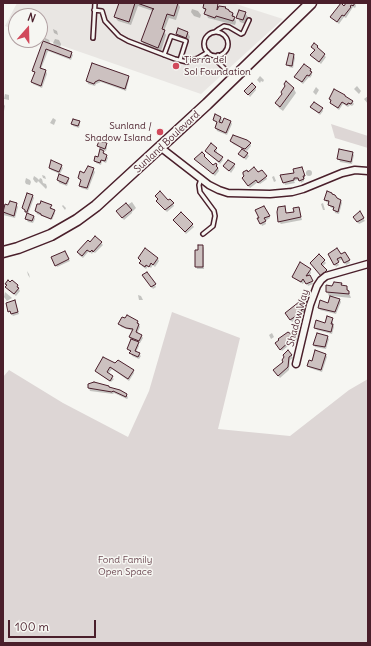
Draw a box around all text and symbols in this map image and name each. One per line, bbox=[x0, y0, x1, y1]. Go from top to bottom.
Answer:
north arrow bbox=[8, 8, 48, 48]
text: N bbox=[26, 10, 38, 26]
place label: Tierra del Sol Foundation bbox=[184, 54, 251, 78]
marker: Tierra del Sol Foundation bbox=[171, 61, 181, 71]
street label: Sunland Boulevard bbox=[132, 109, 202, 175]
place label: Sunland / Shadow Island bbox=[85, 120, 152, 144]
marker: Sunland / Shadow Island bbox=[155, 127, 165, 137]
street label: Shadow Way bbox=[285, 288, 311, 348]
park label: Fond Family Open Space bbox=[98, 554, 152, 578]
scale bar bbox=[10, 612, 98, 638]
text: 100 m bbox=[15, 619, 49, 634]

